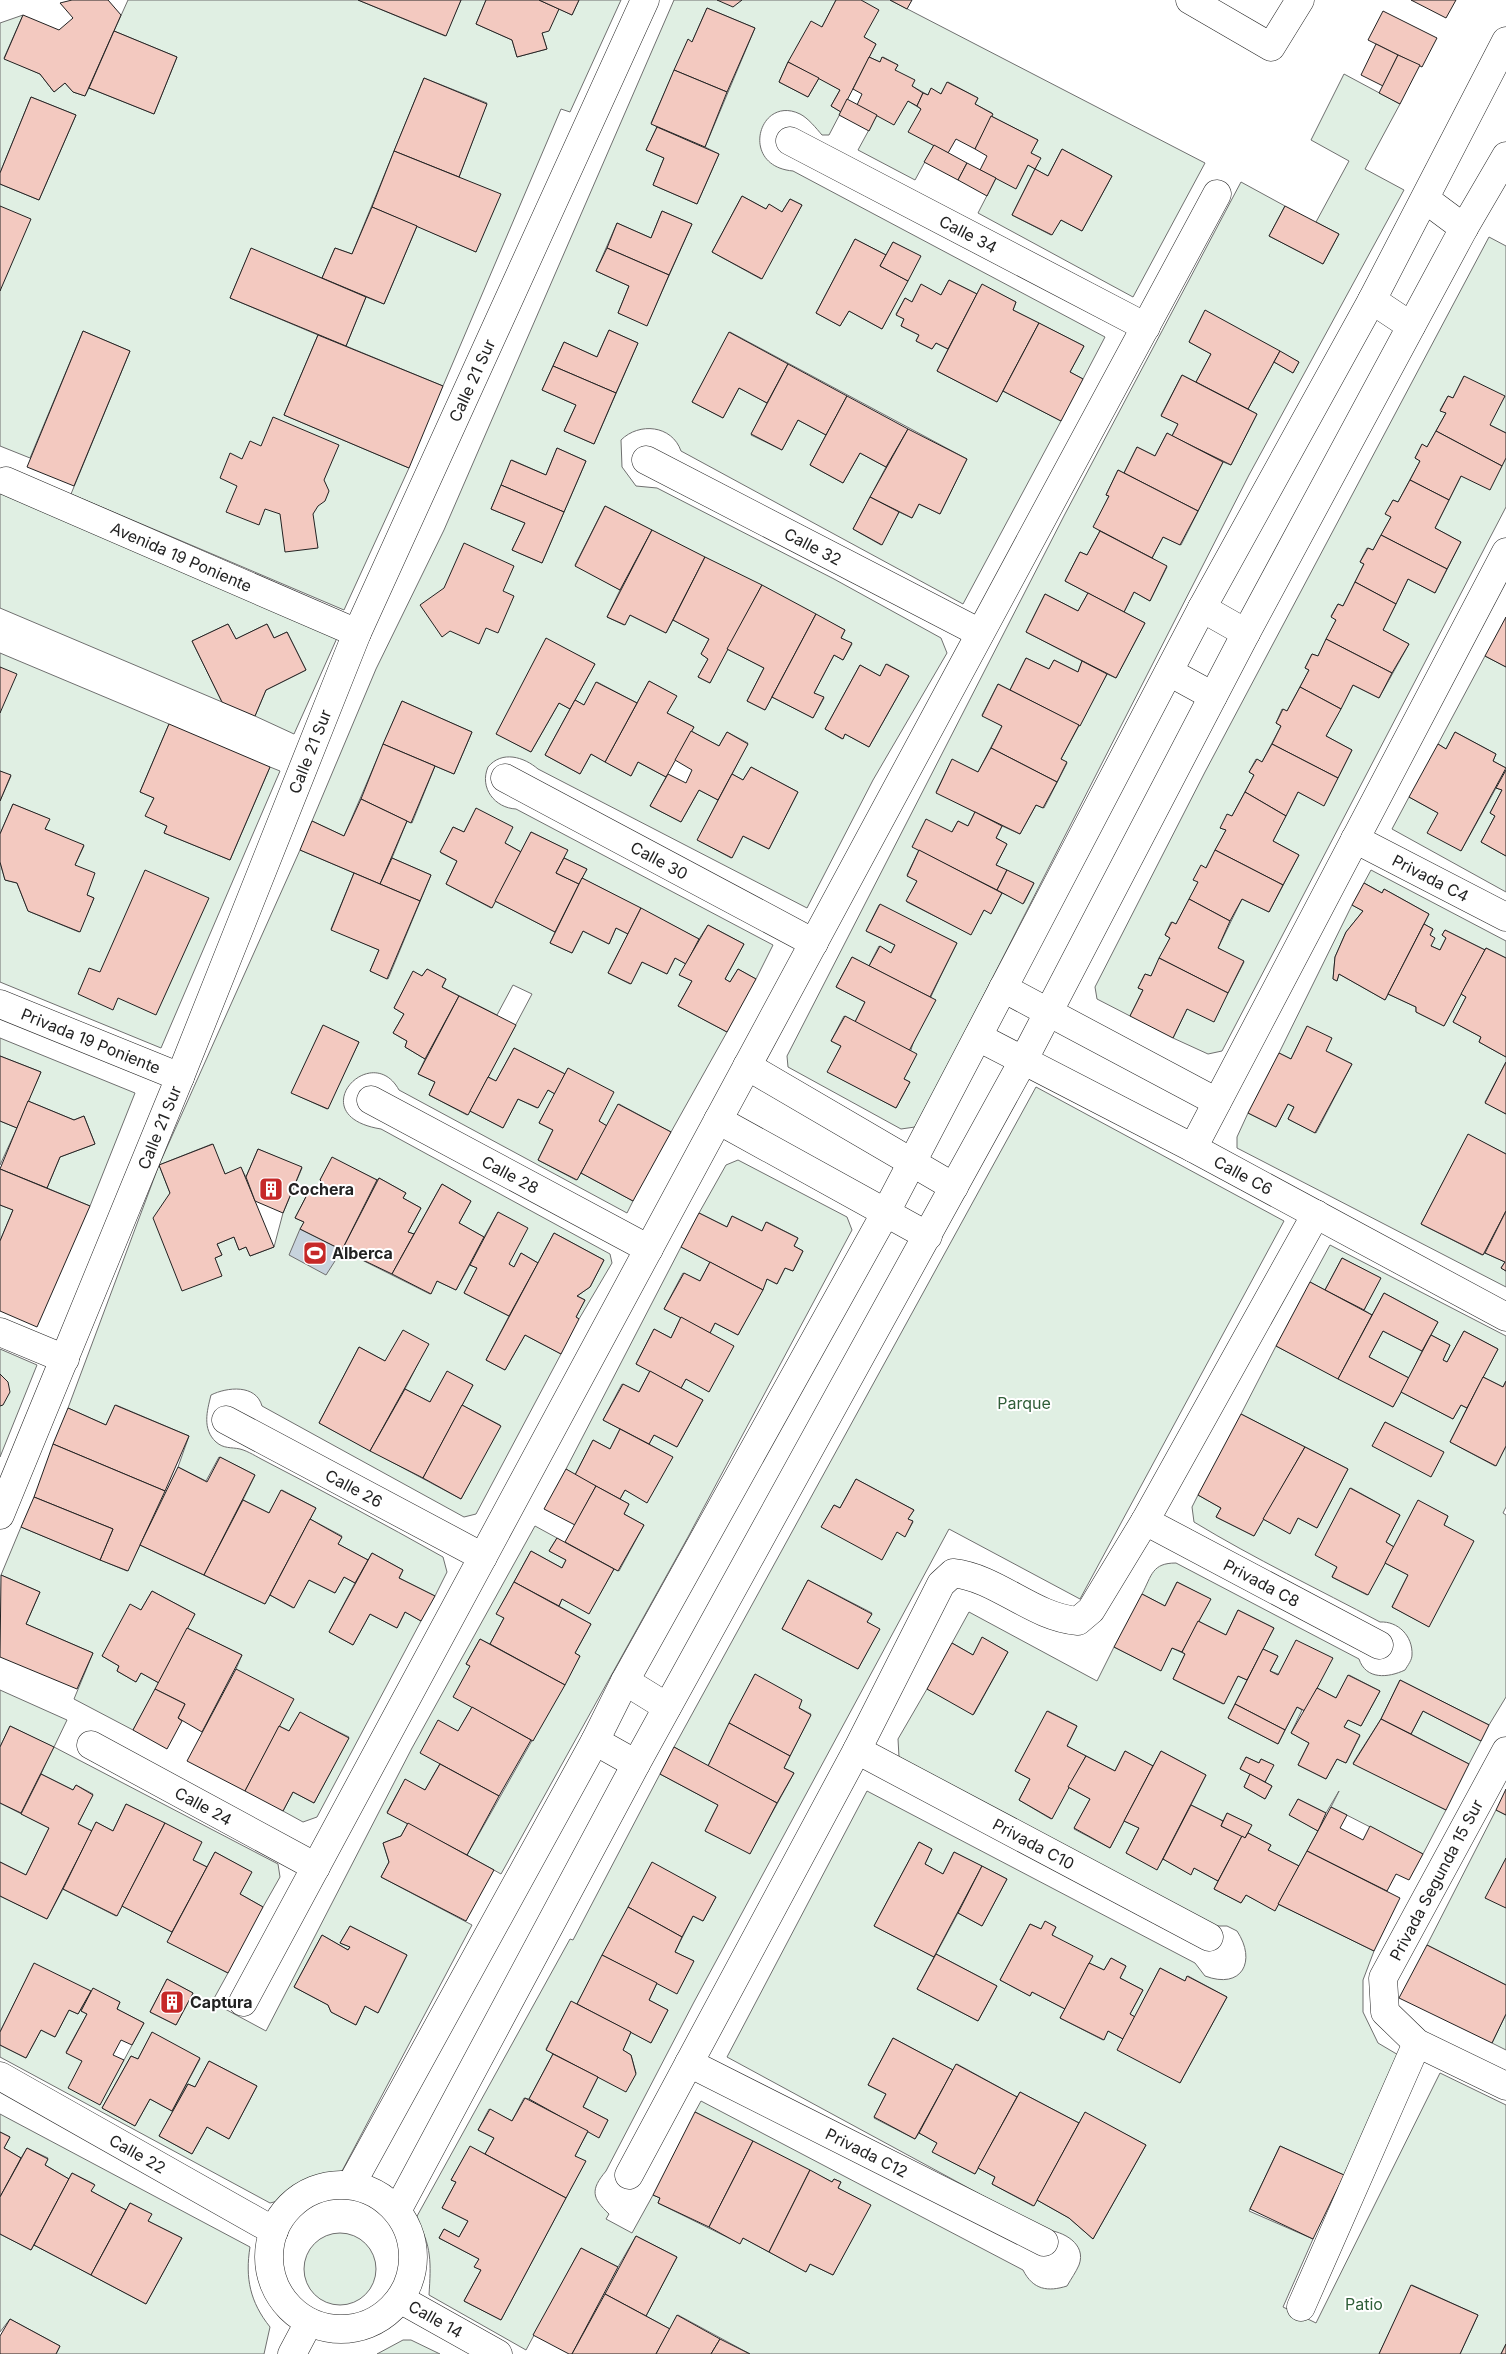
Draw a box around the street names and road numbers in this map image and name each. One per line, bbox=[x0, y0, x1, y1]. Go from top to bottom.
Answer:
street label: Calle 34 bbox=[936, 211, 1000, 257]
street label: Calle 21 Sur bbox=[444, 336, 499, 425]
street label: Avenida 19 Poniente bbox=[108, 518, 255, 596]
street label: Calle 32 bbox=[781, 523, 845, 570]
street label: Calle 21 Sur bbox=[284, 707, 336, 796]
street label: Calle 30 bbox=[627, 837, 692, 884]
street label: Privada C4 bbox=[1389, 850, 1472, 906]
street label: Privada 19 Poniente bbox=[18, 1004, 163, 1078]
street label: Calle 21 Sur bbox=[133, 1083, 185, 1172]
street label: Calle 28 bbox=[478, 1151, 542, 1198]
street label: Calle C6 bbox=[1210, 1151, 1276, 1199]
street label: Calle 26 bbox=[322, 1465, 386, 1512]
street label: Privada C8 bbox=[1220, 1555, 1303, 1611]
street label: Calle 24 bbox=[171, 1782, 236, 1830]
street label: Privada Segunda 15 Sur bbox=[1385, 1796, 1487, 1964]
street label: Privada C10 bbox=[989, 1814, 1078, 1874]
street label: Privada C12 bbox=[822, 2124, 911, 2182]
street label: Calle 22 bbox=[106, 2130, 169, 2178]
street label: Calle 14 bbox=[405, 2296, 466, 2342]

